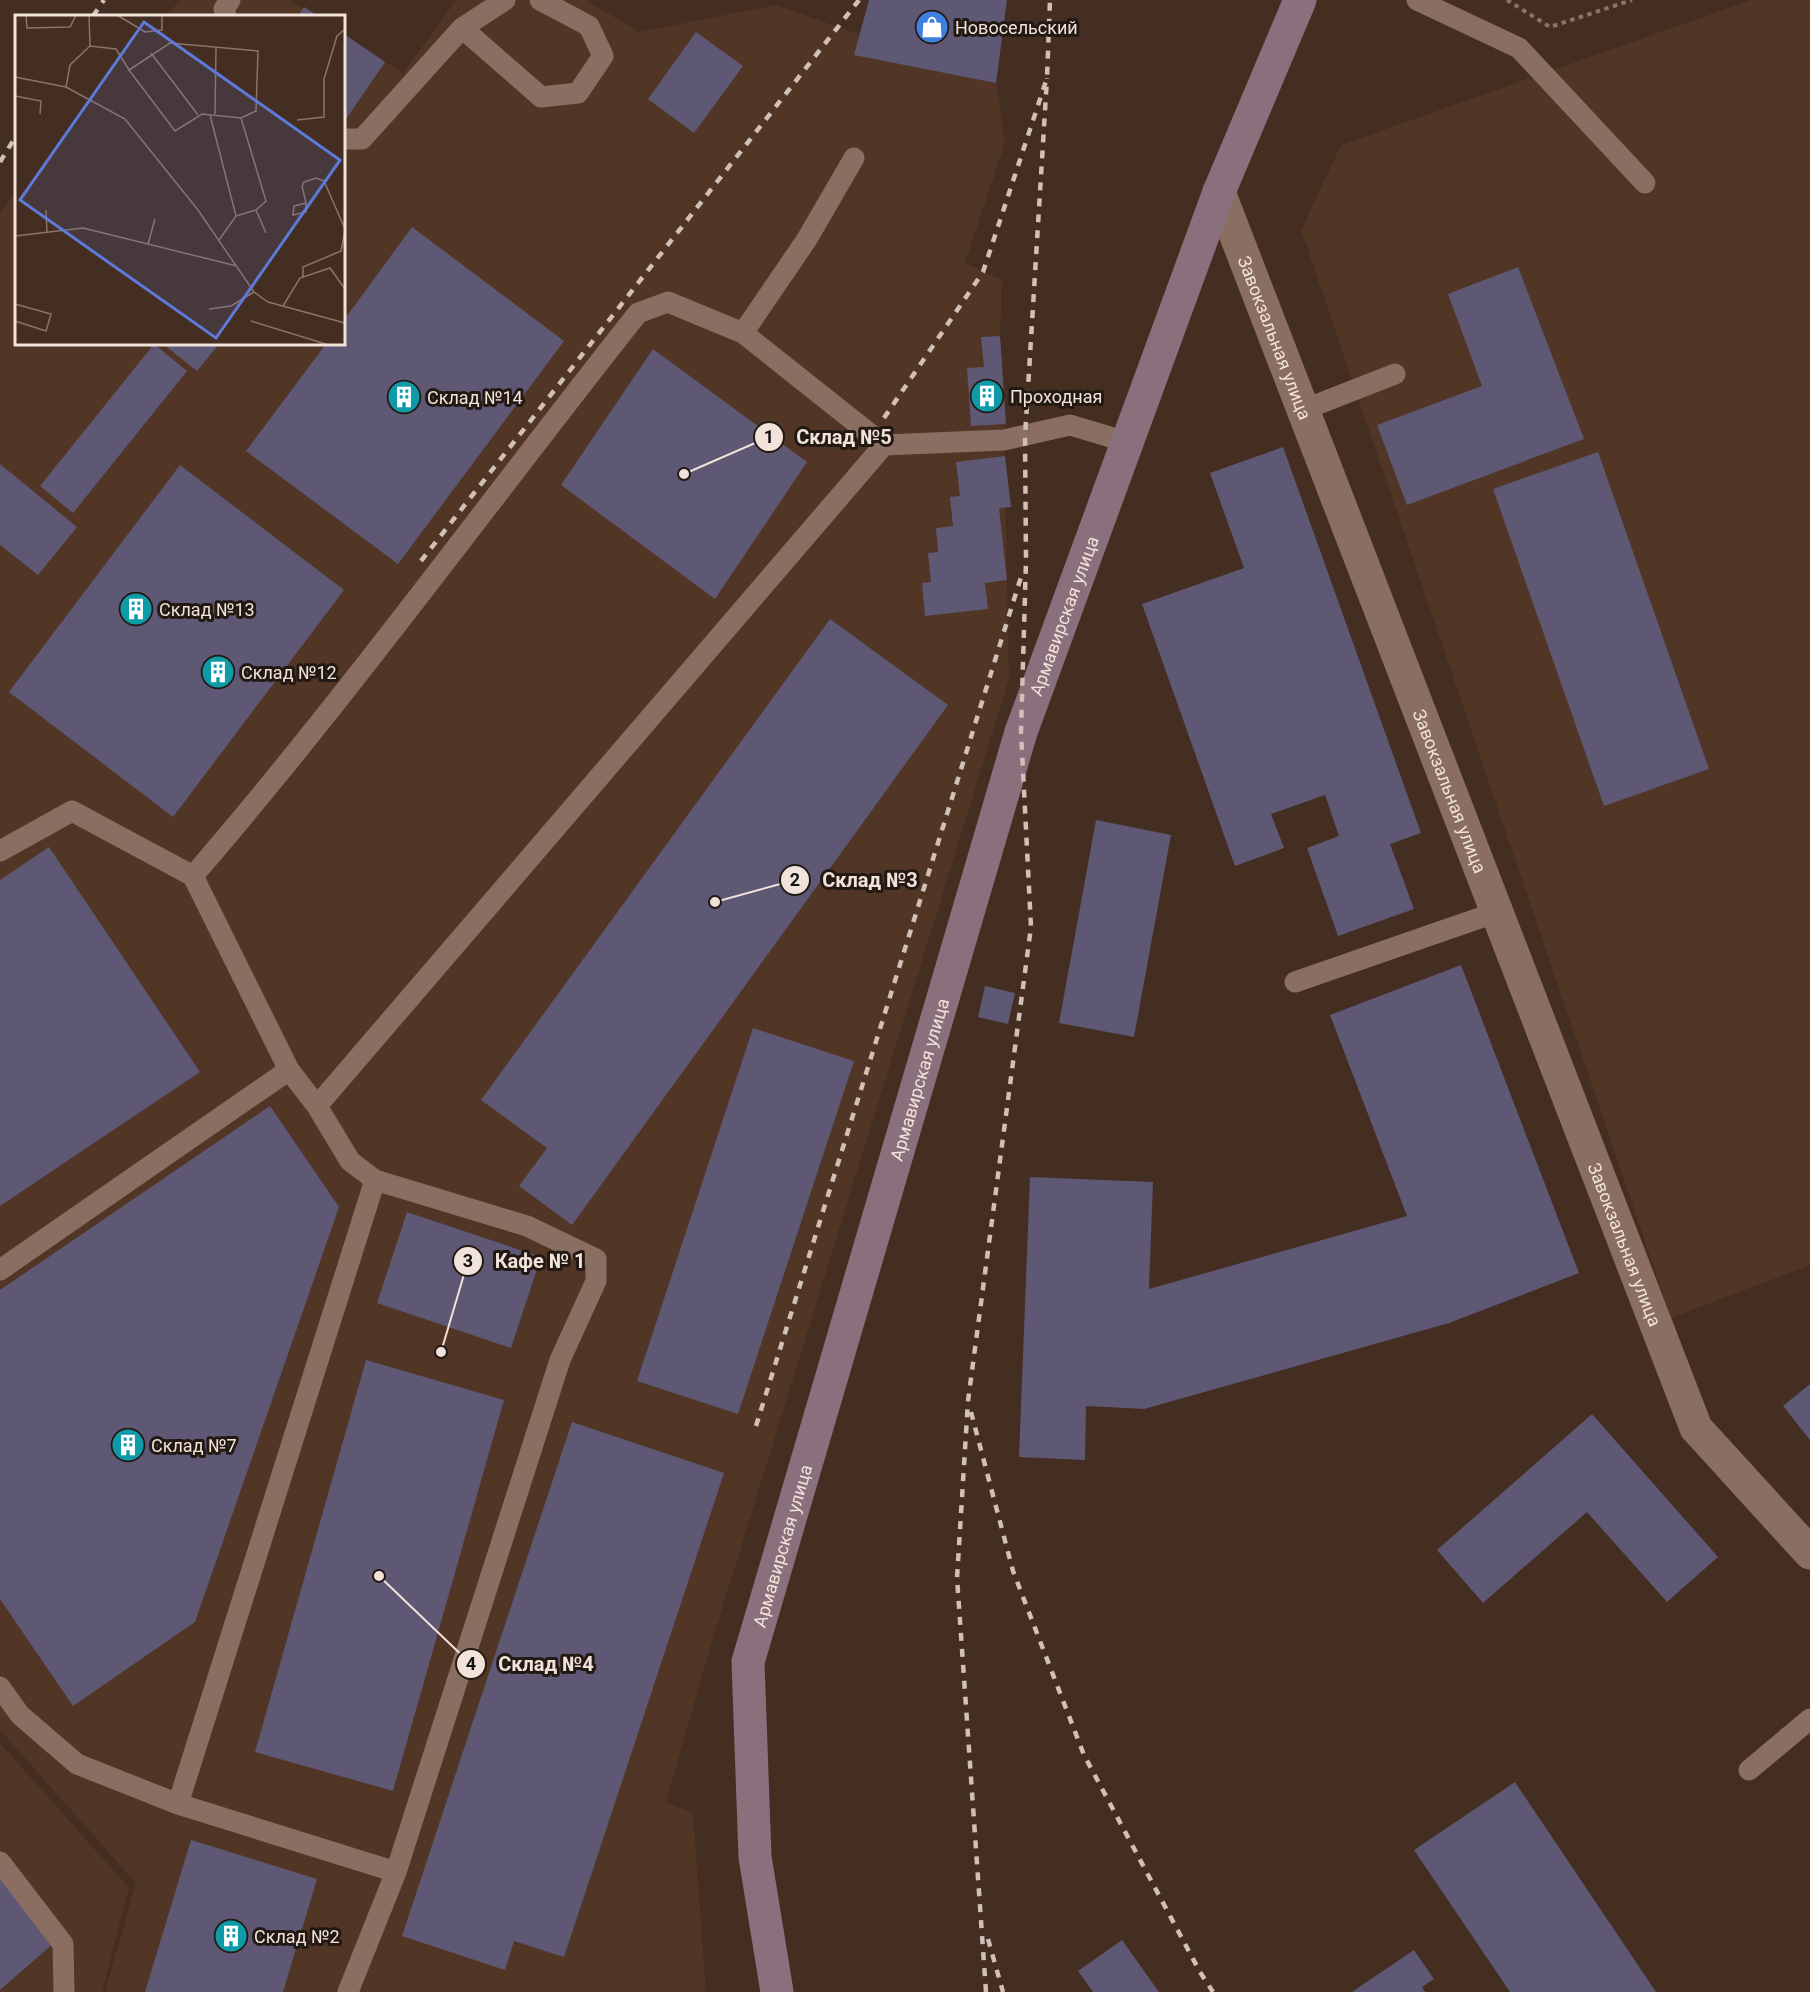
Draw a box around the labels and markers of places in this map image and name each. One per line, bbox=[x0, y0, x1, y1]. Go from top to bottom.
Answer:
shop icon: Новосельский bbox=[914, 9, 950, 45]
place label: Новосельский bbox=[955, 17, 1078, 38]
building icon: Проходная bbox=[969, 378, 1005, 414]
building icon: Склад №14 bbox=[386, 379, 422, 415]
place label: Проходная bbox=[1010, 386, 1102, 407]
place label: Склад №14 bbox=[427, 387, 523, 408]
callout: Склад №5 bbox=[754, 418, 903, 456]
building icon: Склад №13 bbox=[118, 591, 154, 627]
place label: Склад №13 bbox=[159, 599, 255, 620]
building icon: Склад №12 bbox=[200, 654, 236, 690]
place label: Склад №12 bbox=[241, 662, 337, 683]
callout: Склад №3 bbox=[780, 861, 930, 899]
callout: Кафе № 1 bbox=[453, 1242, 598, 1280]
building icon: Склад №7 bbox=[110, 1427, 146, 1463]
place label: Склад №7 bbox=[151, 1435, 237, 1456]
callout: Склад №4 bbox=[456, 1645, 606, 1683]
building icon: Склад №2 bbox=[213, 1918, 249, 1954]
place label: Склад №2 bbox=[254, 1926, 340, 1947]

